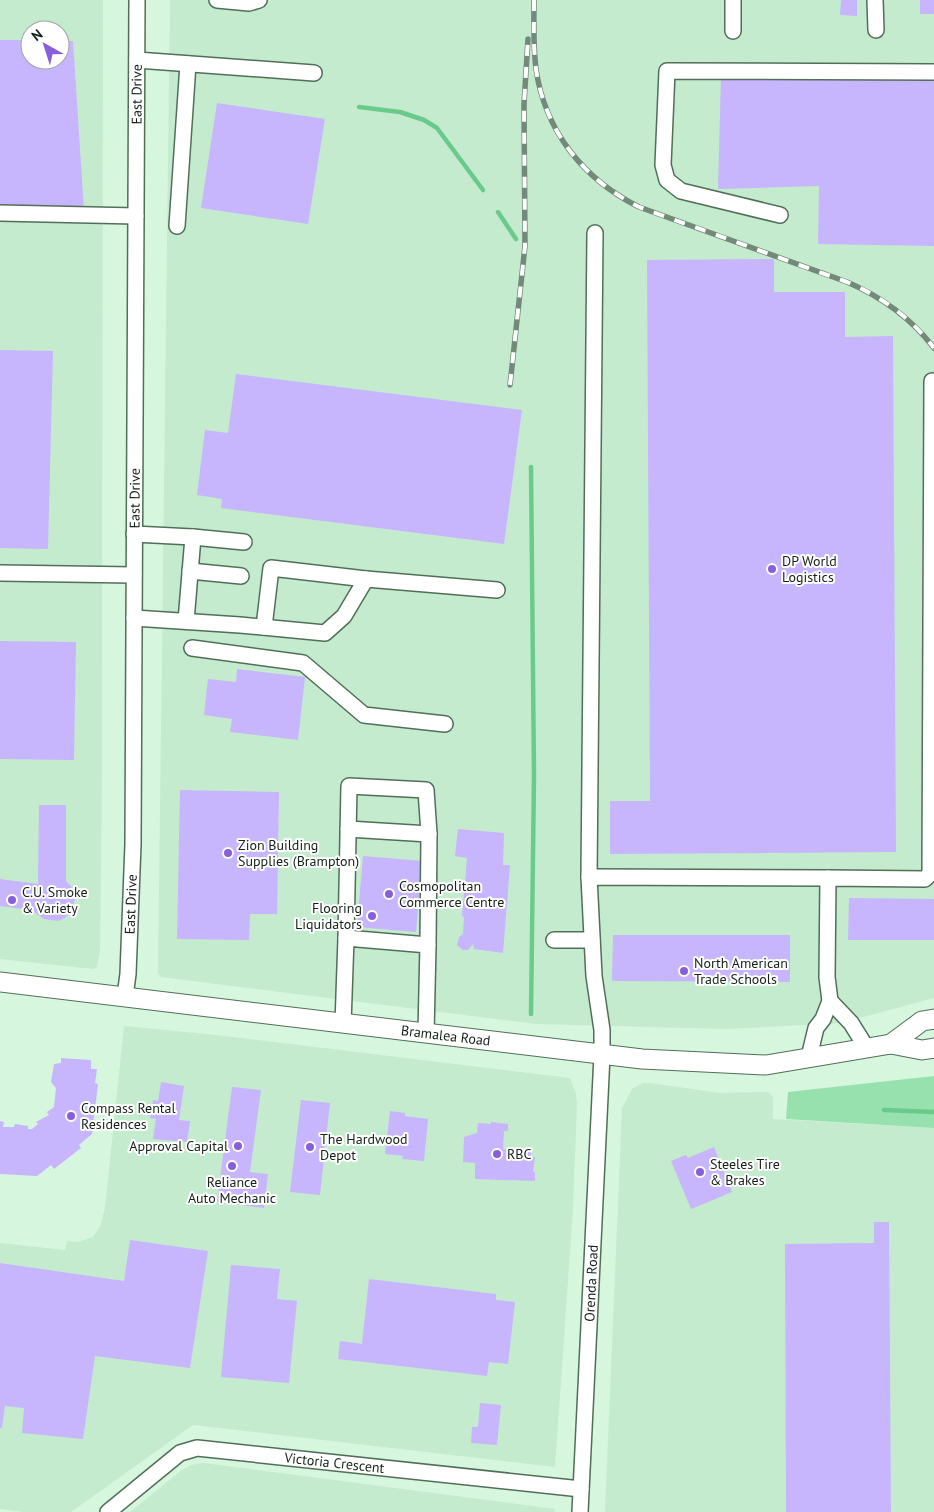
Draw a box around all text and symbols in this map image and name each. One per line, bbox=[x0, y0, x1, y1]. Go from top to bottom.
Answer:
north arrow bbox=[20, 20, 70, 70]
text: N bbox=[28, 25, 46, 45]
street label: East Drive bbox=[127, 64, 146, 124]
street label: East Drive bbox=[125, 468, 144, 528]
place label: DP World Logistics bbox=[782, 552, 837, 586]
marker: DP World Logistics bbox=[766, 563, 778, 575]
place label: Zion Building Supplies (Brampton) bbox=[238, 836, 359, 870]
marker: Zion Building Supplies (Brampton) bbox=[222, 847, 234, 859]
street label: East Drive bbox=[121, 874, 141, 935]
place label: Cosmopolitan Commerce Centre bbox=[399, 877, 504, 911]
place label: C.U. Smoke & Variety bbox=[22, 883, 88, 917]
marker: Cosmopolitan Commerce Centre bbox=[383, 888, 395, 900]
marker: C.U. Smoke & Variety bbox=[6, 894, 18, 906]
place label: Flooring Liquidators bbox=[295, 899, 362, 933]
marker: Flooring Liquidators bbox=[366, 910, 378, 922]
place label: North American Trade Schools bbox=[694, 954, 788, 988]
marker: North American Trade Schools bbox=[678, 965, 690, 977]
street label: Bramalea Road bbox=[400, 1021, 491, 1050]
place label: Compass Rental Residences bbox=[81, 1099, 176, 1133]
marker: Compass Rental Residences bbox=[65, 1110, 77, 1122]
place label: The Hardwood Depot bbox=[320, 1130, 408, 1164]
place label: Approval Capital bbox=[129, 1137, 228, 1155]
marker: Approval Capital bbox=[232, 1140, 244, 1152]
marker: The Hardwood Depot bbox=[304, 1141, 316, 1153]
place label: RBC bbox=[507, 1145, 532, 1163]
marker: RBC bbox=[491, 1148, 503, 1160]
place label: Steeles Tire & Brakes bbox=[710, 1155, 780, 1189]
marker: Reliance Auto Mechanic bbox=[226, 1160, 238, 1172]
marker: Steeles Tire & Brakes bbox=[694, 1166, 706, 1178]
place label: Reliance Auto Mechanic bbox=[188, 1173, 276, 1207]
street label: Orenda Road bbox=[580, 1244, 602, 1322]
street label: Victoria Crescent bbox=[282, 1448, 386, 1477]

